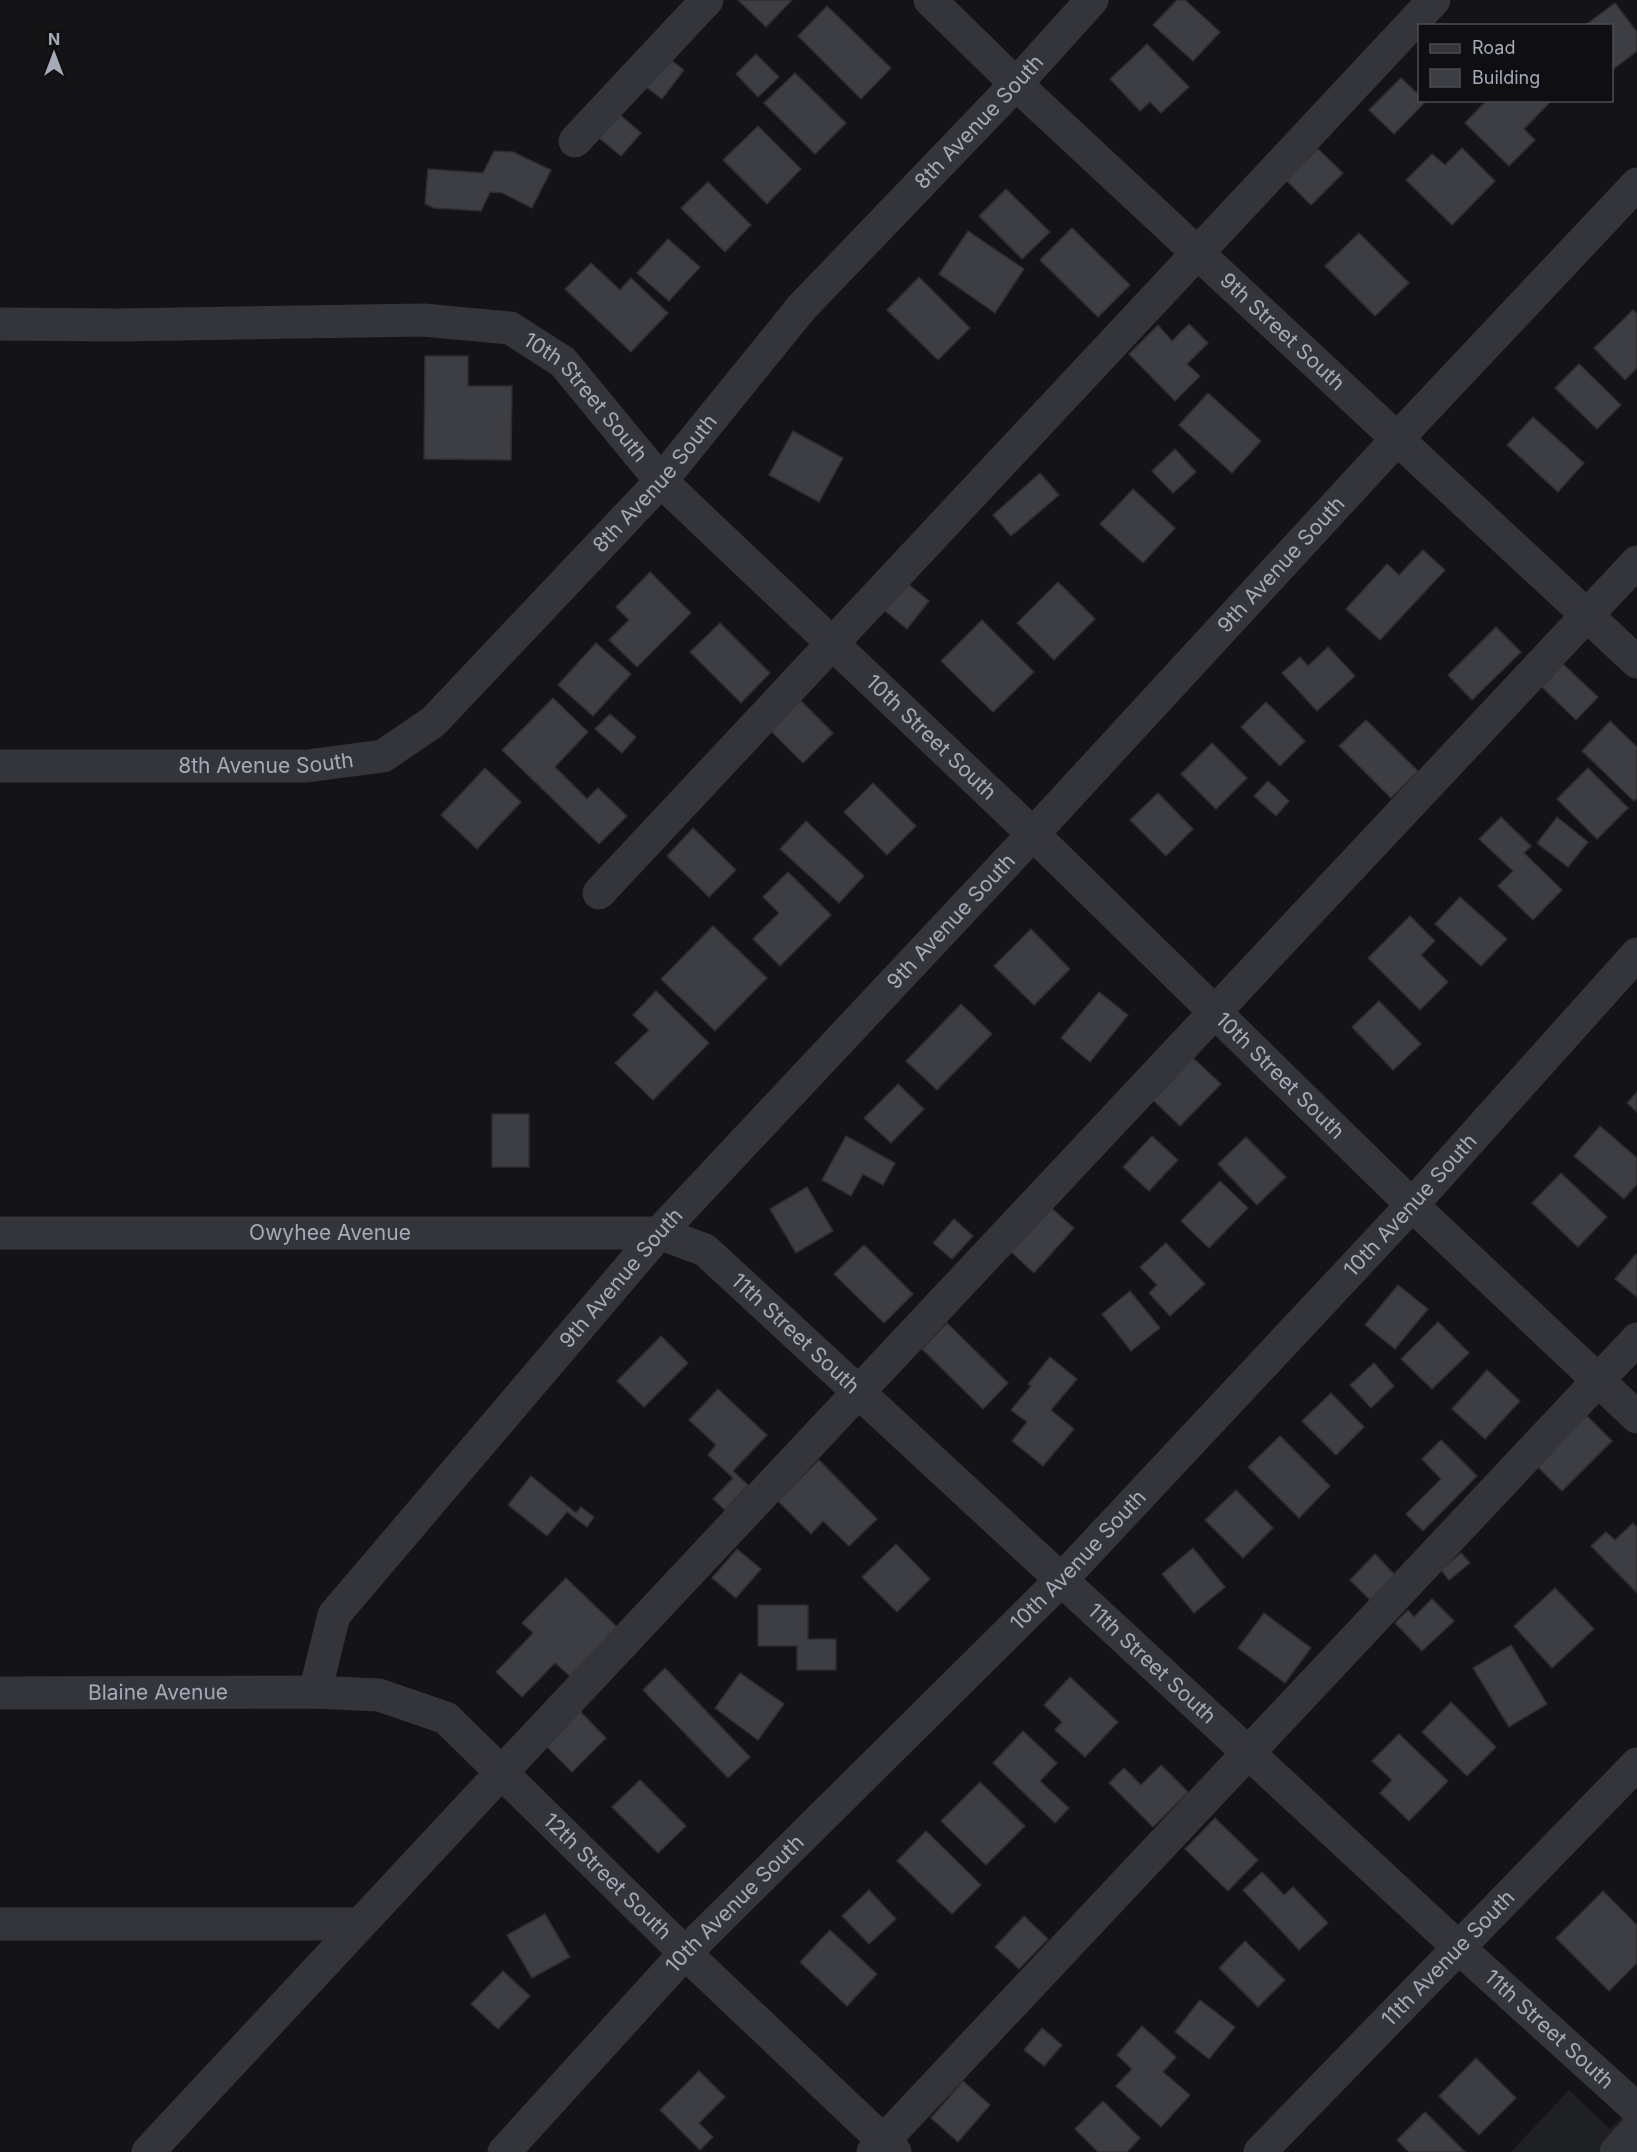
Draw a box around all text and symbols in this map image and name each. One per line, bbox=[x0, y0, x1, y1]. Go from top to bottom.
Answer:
north arrow bbox=[24, 24, 84, 84]
legend bbox=[1418, 24, 1613, 102]
text: N bbox=[48, 29, 60, 49]
text: Road bbox=[1472, 37, 1515, 58]
street label: 8th Avenue South bbox=[909, 49, 1048, 194]
text: Building bbox=[1472, 67, 1540, 88]
street label: 9th Street South bbox=[1215, 267, 1350, 396]
street label: 10th Street South bbox=[519, 327, 653, 467]
street label: 8th Avenue South bbox=[587, 409, 722, 557]
street label: 9th Avenue South bbox=[1212, 491, 1350, 638]
street label: 10th Street South bbox=[861, 669, 1002, 805]
street label: 8th Avenue South bbox=[178, 747, 355, 778]
street label: 9th Avenue South bbox=[881, 848, 1020, 994]
street label: 10th Street South bbox=[1211, 1007, 1350, 1144]
street label: 10th Avenue South bbox=[1338, 1128, 1482, 1282]
street label: 9th Avenue South bbox=[554, 1203, 688, 1353]
street label: Owyhee Avenue bbox=[249, 1220, 411, 1245]
street label: 11th Street South bbox=[726, 1268, 865, 1399]
street label: 10th Avenue South bbox=[1005, 1484, 1151, 1635]
street label: 11th Street South bbox=[1083, 1598, 1221, 1729]
street label: Blaine Avenue bbox=[88, 1679, 228, 1705]
street label: 12th Street South bbox=[538, 1808, 677, 1945]
street label: 10th Avenue South bbox=[660, 1829, 809, 1978]
street label: 11th Avenue South bbox=[1376, 1885, 1520, 2031]
street label: 11th Street South bbox=[1480, 1964, 1619, 2094]

